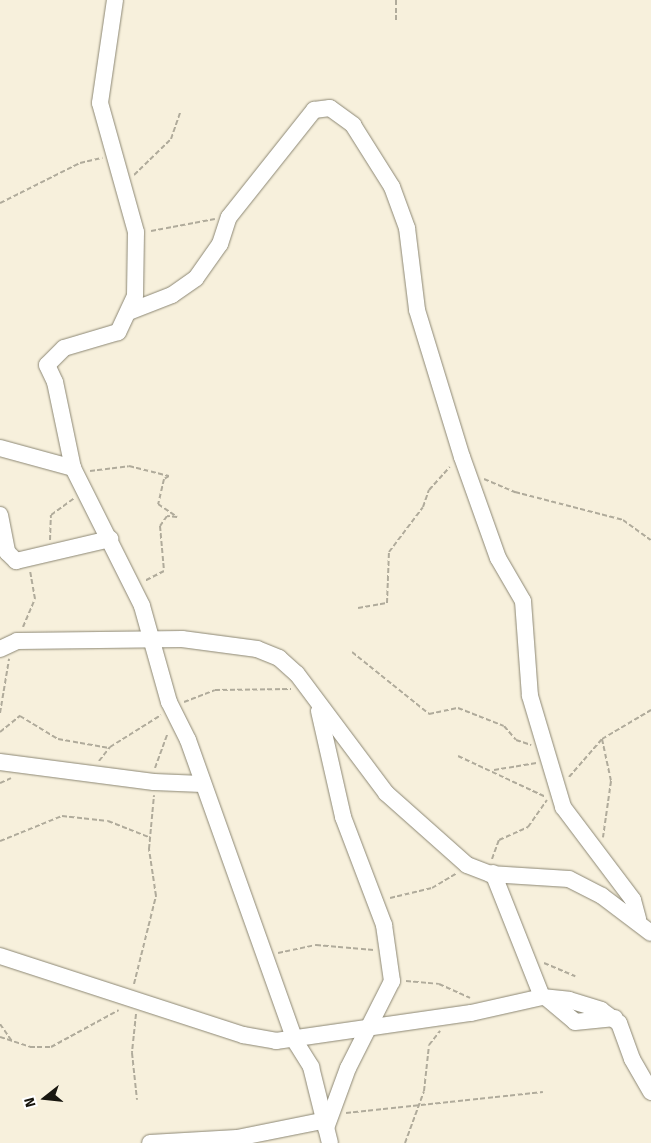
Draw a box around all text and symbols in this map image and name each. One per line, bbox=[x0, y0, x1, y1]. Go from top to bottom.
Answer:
north arrow bbox=[20, 1073, 70, 1123]
text: N bbox=[21, 1095, 40, 1109]

